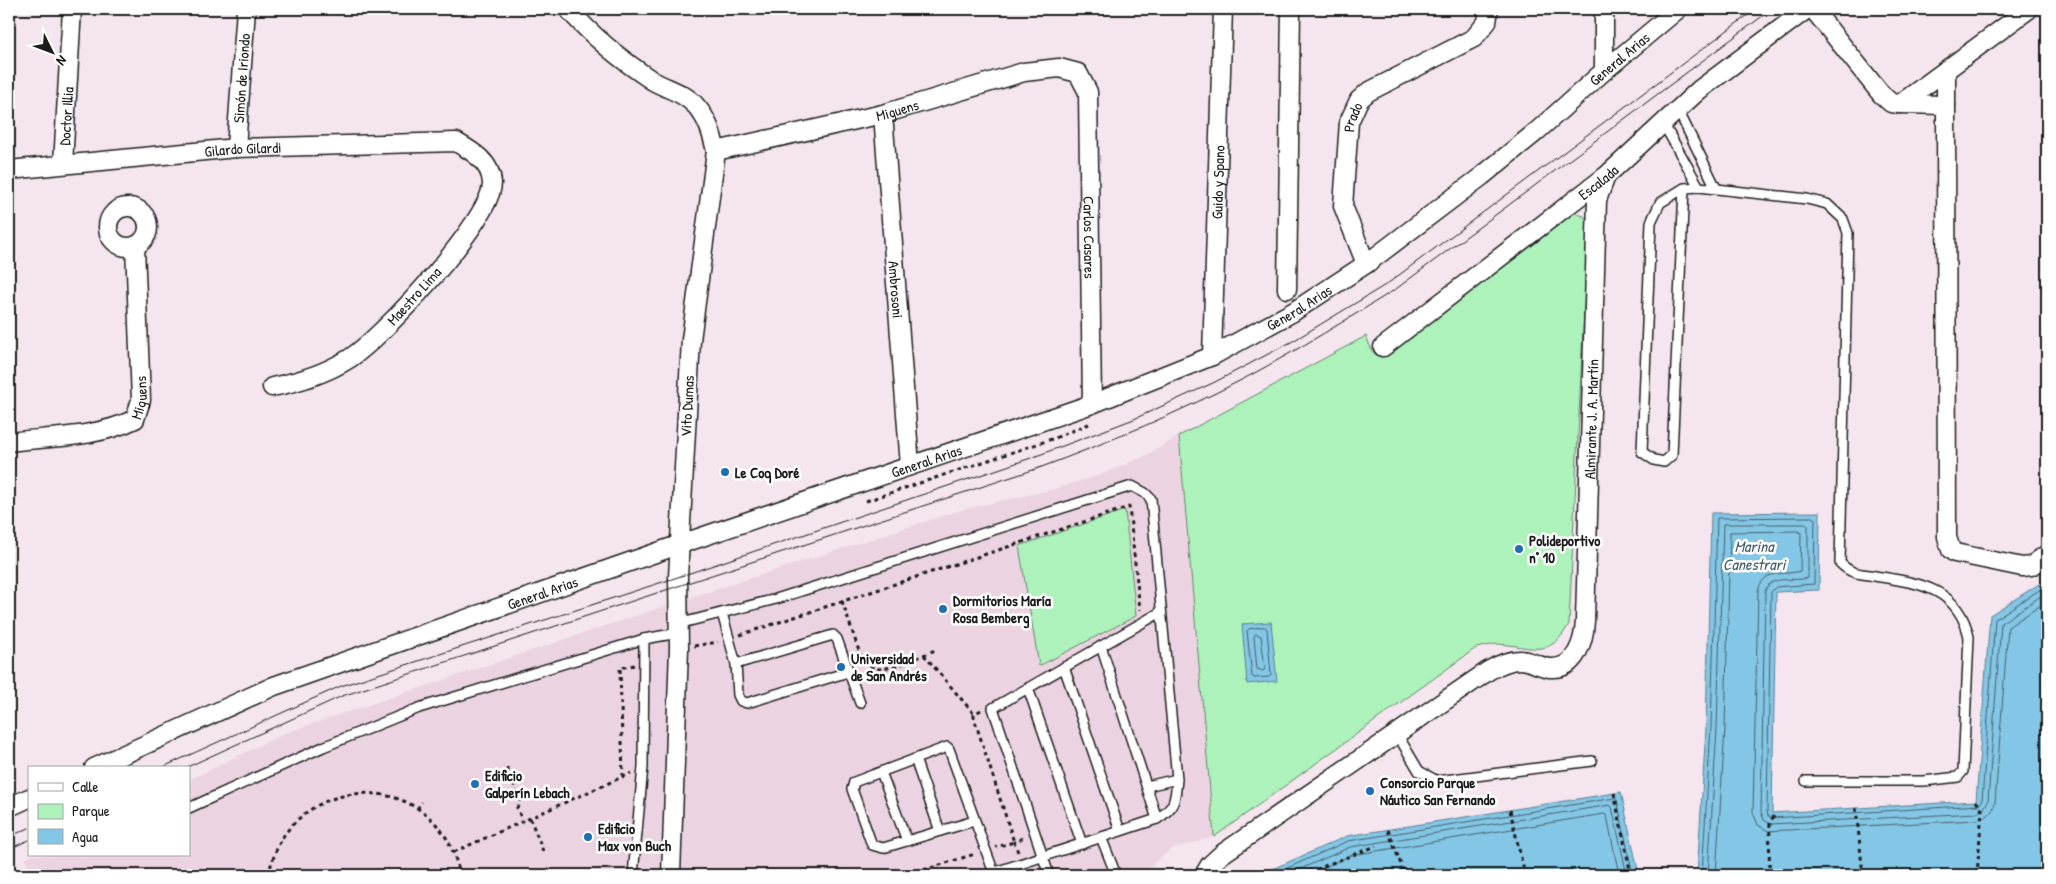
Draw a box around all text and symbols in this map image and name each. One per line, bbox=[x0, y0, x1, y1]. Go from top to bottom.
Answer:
street label: General Arias bbox=[1584, 27, 1654, 90]
north arrow bbox=[28, 28, 78, 78]
street label: Simón de Iriondo bbox=[227, 33, 255, 124]
text: N bbox=[52, 52, 72, 71]
street label: Doctor Illia bbox=[54, 86, 78, 146]
street label: Miguens bbox=[874, 93, 921, 126]
street label: Prado bbox=[1338, 99, 1367, 133]
street label: Gilardo Gilardi bbox=[204, 136, 282, 162]
street label: Guido y Spano bbox=[1206, 145, 1229, 219]
street label: Escalada bbox=[1573, 159, 1623, 204]
street label: Carlos Casares bbox=[1079, 196, 1101, 279]
street label: Ambrosoni bbox=[884, 260, 909, 319]
street label: Maestro Lima bbox=[382, 262, 446, 330]
street label: General Arias bbox=[1262, 279, 1336, 335]
street label: Almirante J. A. Martín bbox=[1579, 358, 1603, 479]
street label: Miguens bbox=[125, 375, 152, 422]
street label: Vito Dumas bbox=[675, 375, 699, 437]
street label: General Arias bbox=[888, 439, 965, 482]
place label: Le Coq Doré bbox=[735, 462, 800, 484]
marker: Le Coq Doré bbox=[719, 466, 731, 478]
place label: Polideportivo n° 10 bbox=[1529, 530, 1600, 568]
water label: Marina Canestrari bbox=[1723, 535, 1787, 575]
marker: Polideportivo n° 10 bbox=[1513, 543, 1525, 555]
street label: General Arias bbox=[504, 570, 581, 614]
place label: Dormitorios María Rosa Bemberg bbox=[953, 590, 1051, 629]
marker: Dormitorios María Rosa Bemberg bbox=[937, 603, 949, 615]
place label: Universidad de San Andrés bbox=[851, 648, 927, 686]
marker: Universidad de San Andrés bbox=[835, 661, 847, 673]
place label: Edificio Galperín Lebach bbox=[485, 765, 570, 804]
legend bbox=[28, 766, 190, 856]
place label: Consorcio Parque Náutico San Fernando bbox=[1380, 772, 1495, 810]
text: Calle bbox=[72, 776, 99, 797]
marker: Edificio Galperín Lebach bbox=[469, 778, 481, 790]
marker: Consorcio Parque Náutico San Fernando bbox=[1364, 785, 1376, 797]
text: Parque bbox=[72, 800, 110, 821]
place label: Edificio Max von Buch bbox=[598, 818, 672, 856]
text: Agua bbox=[72, 826, 98, 847]
marker: Edificio Max von Buch bbox=[582, 831, 594, 843]

